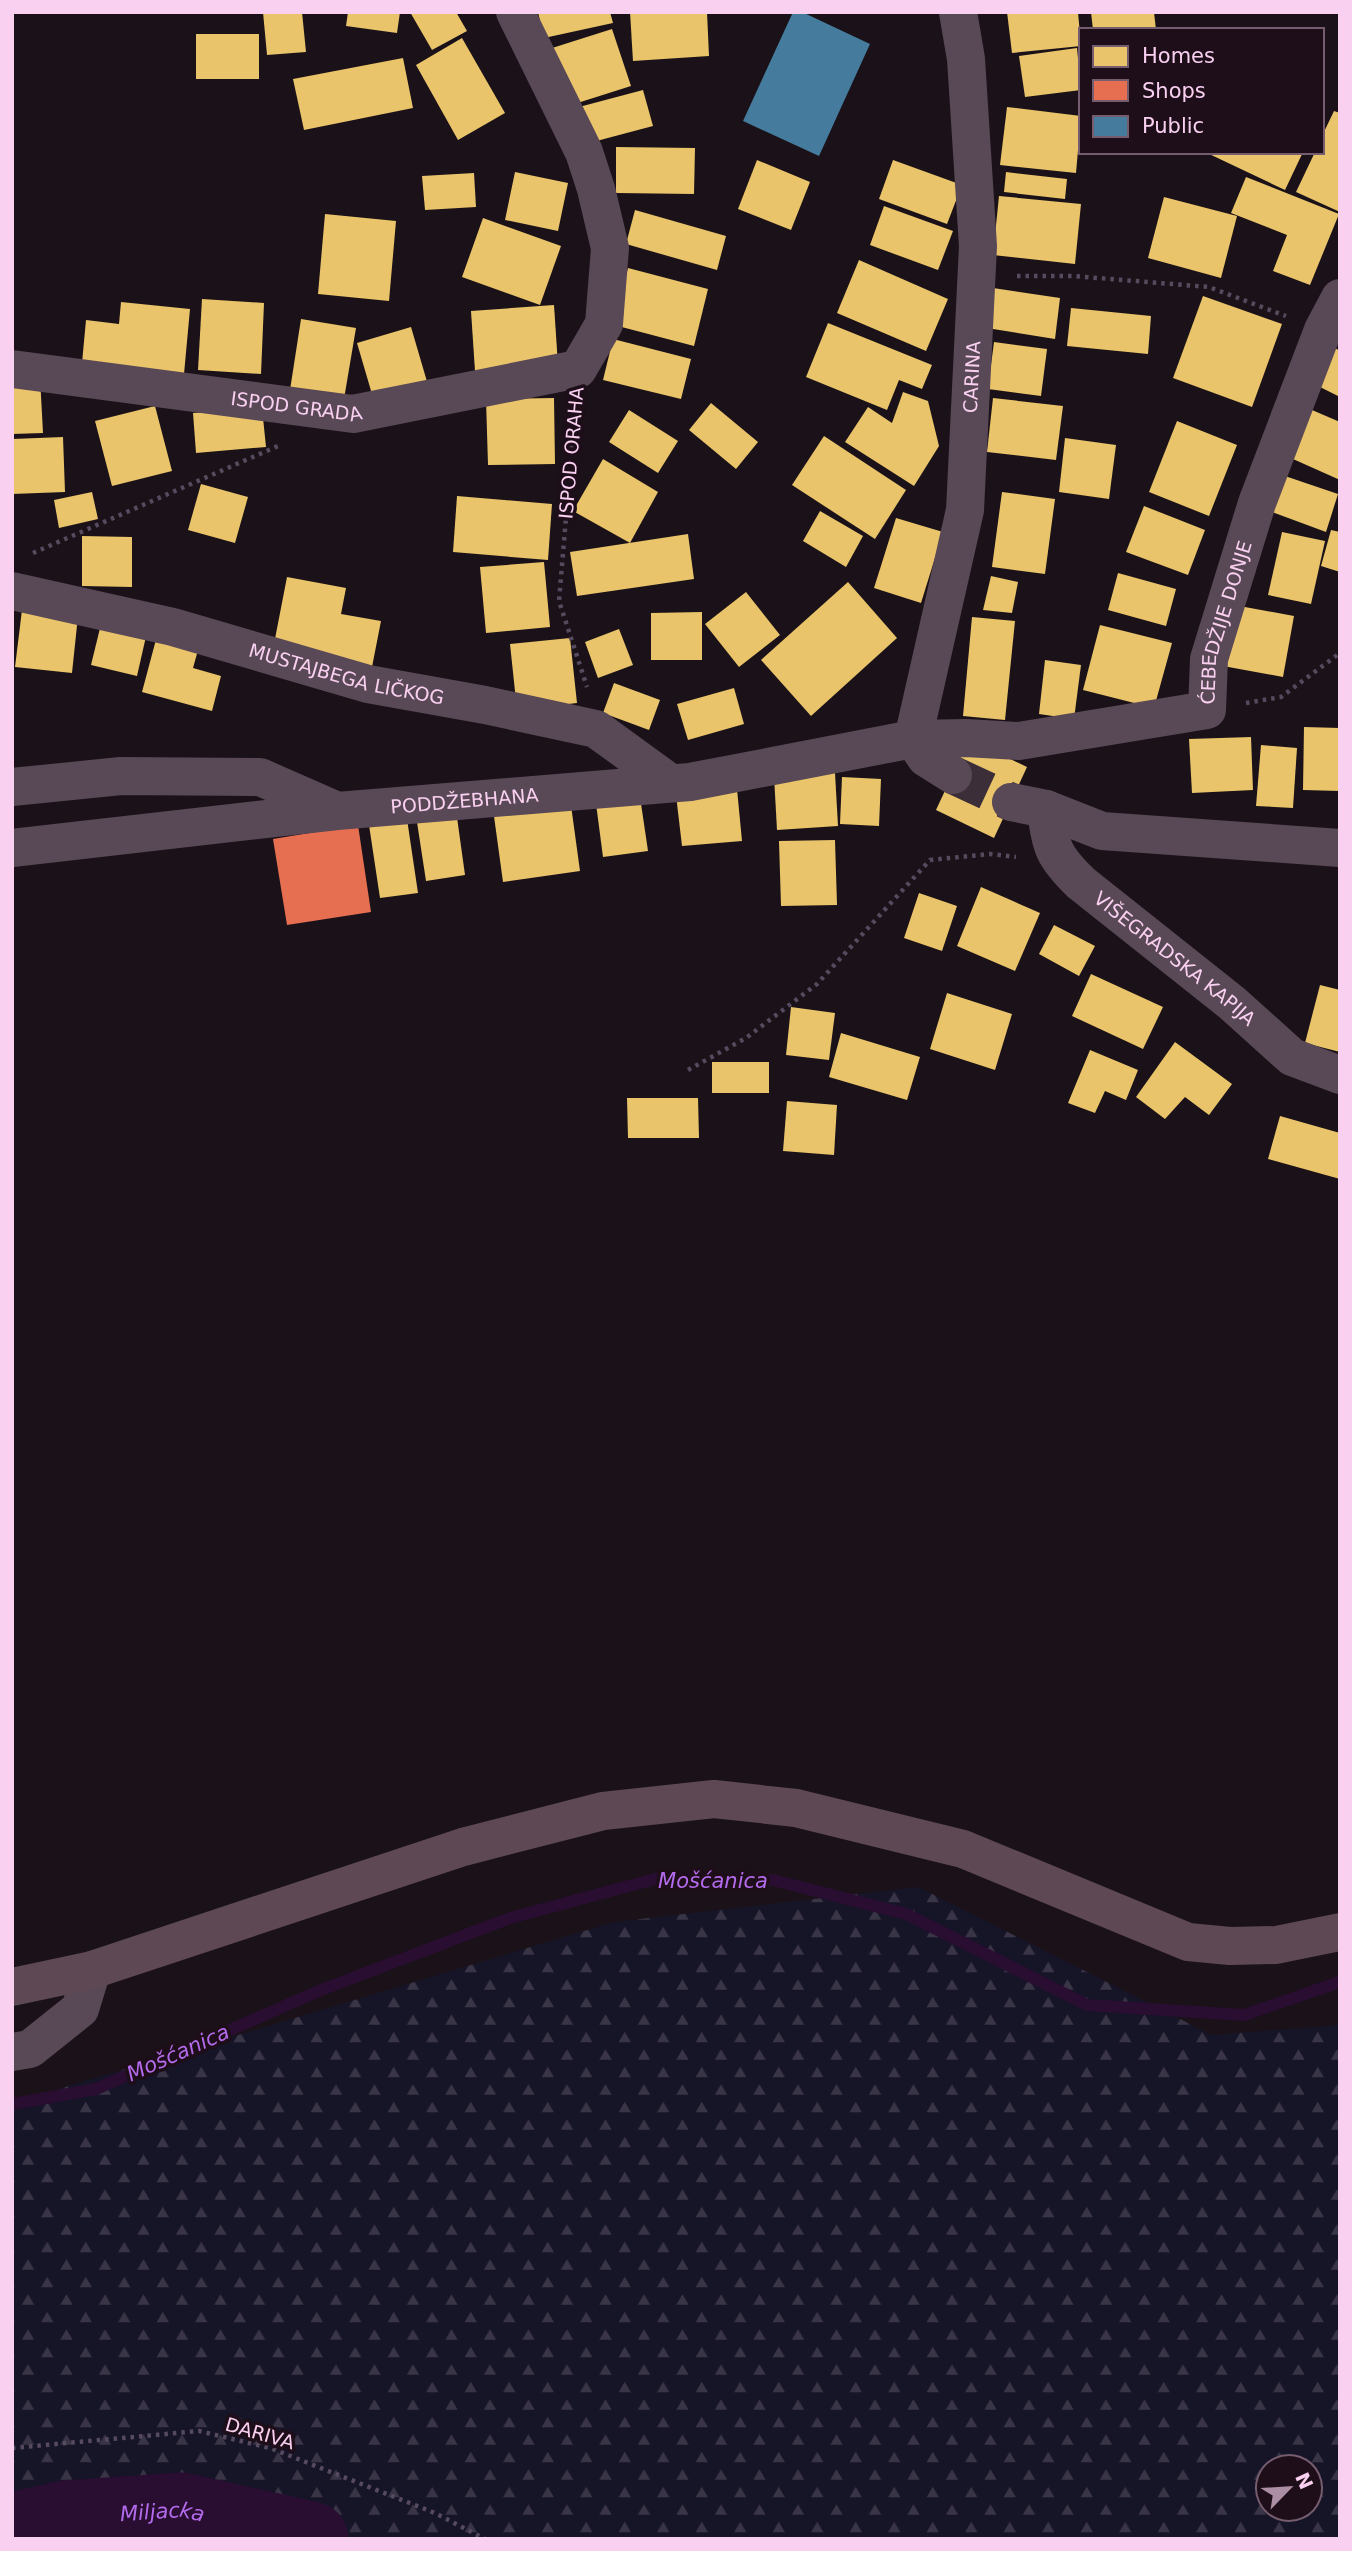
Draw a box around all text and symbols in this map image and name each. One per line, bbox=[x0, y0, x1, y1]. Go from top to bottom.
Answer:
legend bbox=[1079, 28, 1324, 154]
text: Homes bbox=[1142, 44, 1215, 68]
text: Shops bbox=[1142, 79, 1206, 103]
text: Public bbox=[1142, 114, 1204, 138]
street label: CARINA bbox=[959, 340, 984, 414]
street label: ISPOD ORAHA bbox=[554, 386, 588, 520]
street label: ISPOD GRADA bbox=[230, 387, 364, 426]
street label: ĆEBEDŽIJE DONJE bbox=[1195, 538, 1256, 705]
street label: MUSTAJBEGA LIČKOG bbox=[246, 639, 446, 708]
street label: PODDŽEBHANA bbox=[390, 783, 539, 818]
street label: VIŠEGRADSKA KAPIJA bbox=[1090, 887, 1260, 1030]
water label: Mošćanica bbox=[658, 1869, 768, 1893]
water label: Mošćanica bbox=[123, 2020, 233, 2086]
street label: DARIVA bbox=[223, 2413, 297, 2453]
north arrow bbox=[1254, 2453, 1324, 2523]
text: N bbox=[1291, 2469, 1318, 2493]
water label: Miljacka bbox=[119, 2498, 207, 2527]

